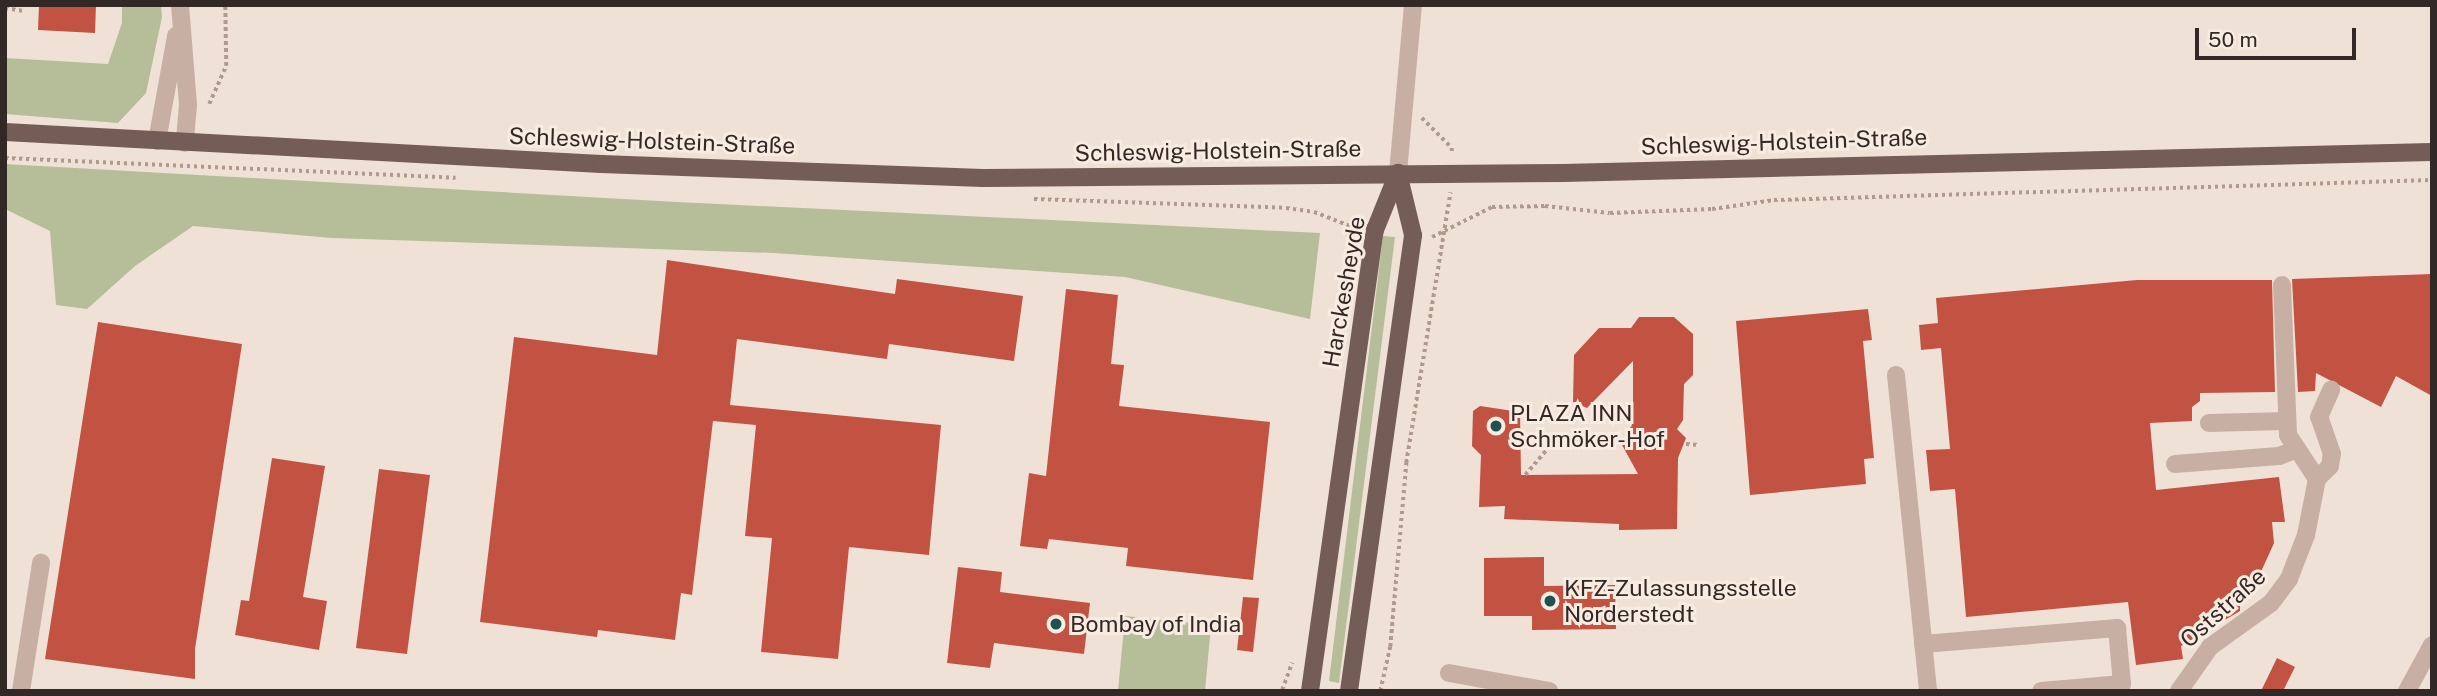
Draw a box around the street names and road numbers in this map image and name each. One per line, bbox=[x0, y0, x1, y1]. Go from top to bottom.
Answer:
street label: Schleswig-Holstein-Straße bbox=[508, 122, 796, 160]
street label: Schleswig-Holstein-Straße bbox=[1640, 123, 1928, 161]
street label: Schleswig-Holstein-Straße bbox=[1074, 135, 1362, 167]
street label: Harckesheyde bbox=[1317, 214, 1371, 370]
street label: Oststraße bbox=[2175, 563, 2271, 653]

